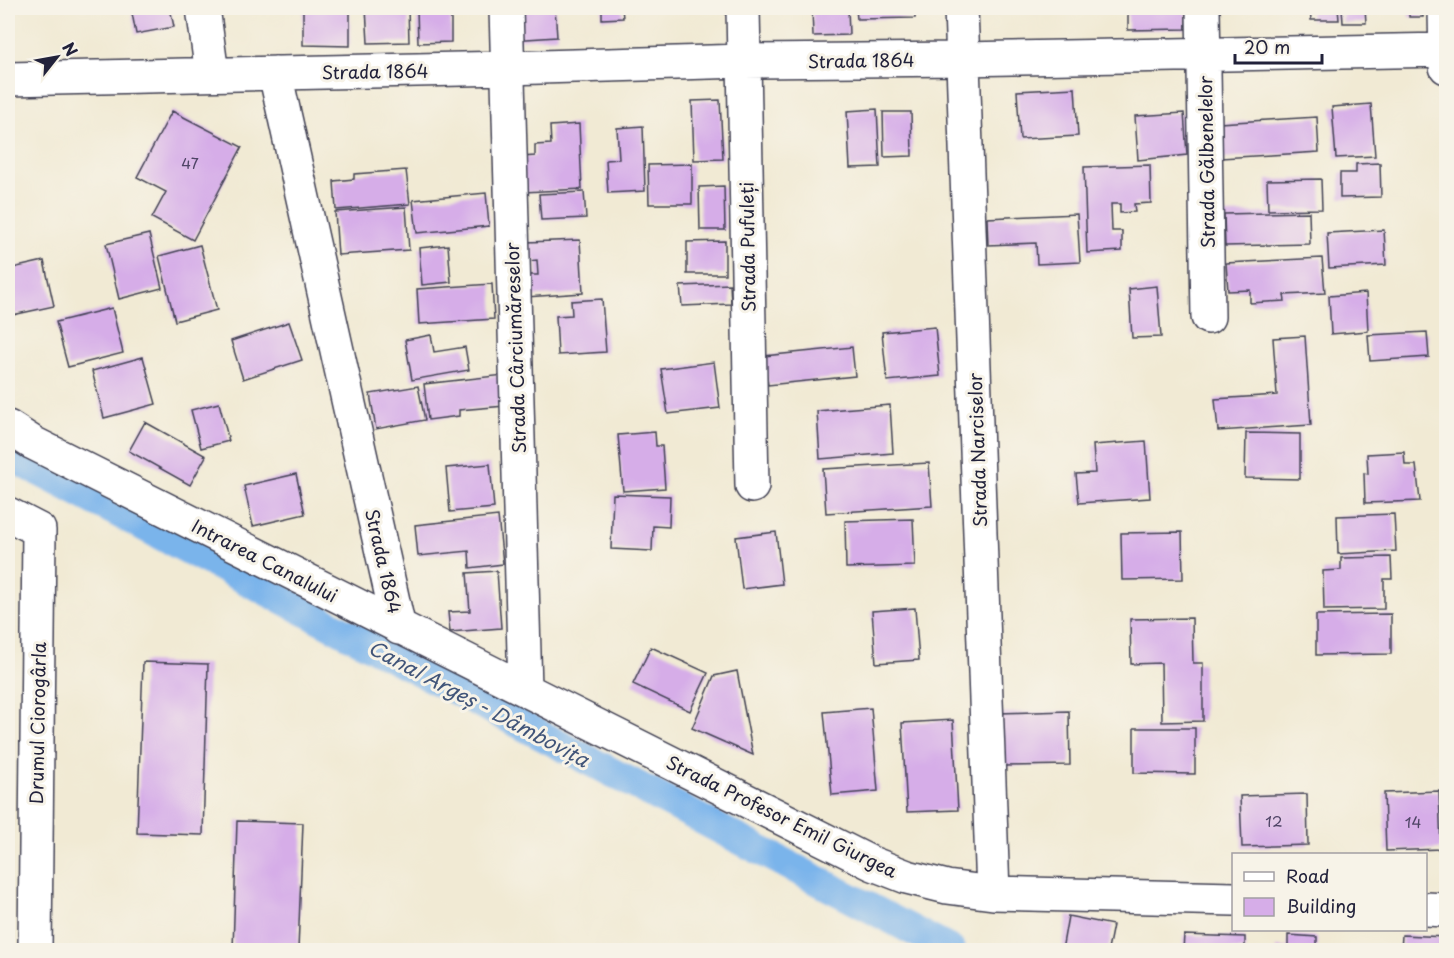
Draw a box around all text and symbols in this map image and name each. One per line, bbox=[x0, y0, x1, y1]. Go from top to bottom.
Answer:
north arrow bbox=[27, 27, 87, 87]
scale bar bbox=[1235, 27, 1322, 65]
text: 20 m bbox=[1244, 33, 1290, 60]
text: N bbox=[57, 37, 84, 60]
street label: Strada 1864 bbox=[807, 46, 915, 74]
street label: Strada 1864 bbox=[321, 57, 429, 85]
street label: Strada Gălbenelelor bbox=[1191, 75, 1221, 249]
house number: 47 bbox=[181, 151, 199, 174]
street label: Strada Pufuleți bbox=[732, 182, 762, 312]
street label: Strada Cârciumăreselor bbox=[498, 241, 532, 454]
street label: Strada Narciselor bbox=[961, 372, 993, 528]
street label: Strada 1864 bbox=[359, 506, 409, 616]
street label: Intrarea Canalului bbox=[187, 512, 343, 608]
water label: Canal Argeș - Dâmbovița bbox=[363, 632, 596, 775]
street label: Drumul Ciorogârla bbox=[22, 641, 52, 804]
street label: Strada Profesor Emil Giurgea bbox=[662, 748, 902, 884]
house number: 12 bbox=[1265, 809, 1283, 832]
house number: 14 bbox=[1405, 810, 1421, 833]
legend bbox=[1232, 853, 1427, 931]
text: Road bbox=[1286, 862, 1330, 889]
text: Building bbox=[1286, 892, 1356, 919]

